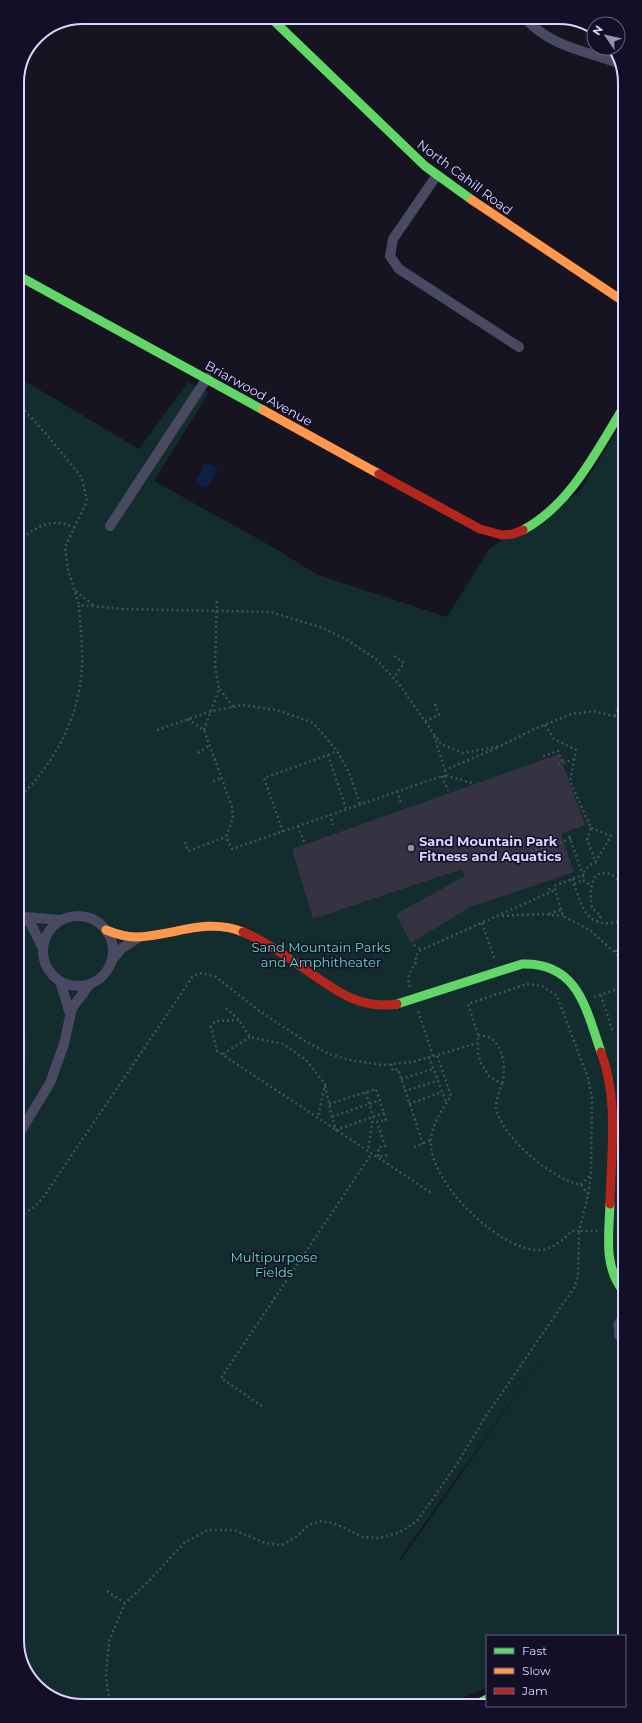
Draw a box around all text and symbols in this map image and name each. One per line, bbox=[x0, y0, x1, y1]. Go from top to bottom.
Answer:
north arrow bbox=[586, 16, 626, 56]
text: N bbox=[589, 23, 606, 38]
street label: North Cahill Road bbox=[414, 136, 516, 218]
street label: Briarwood Avenue bbox=[203, 357, 316, 429]
place label: Sand Mountain Park Fitness and Aquatics bbox=[419, 833, 561, 864]
marker: Sand Mountain Park Fitness and Aquatics bbox=[406, 843, 416, 853]
park label: Sand Mountain Parks and Amphitheater bbox=[252, 939, 390, 970]
park label: Multipurpose Fields bbox=[230, 1249, 318, 1280]
legend bbox=[486, 1635, 626, 1707]
text: Fast bbox=[522, 1643, 547, 1658]
text: Slow bbox=[522, 1663, 551, 1678]
text: Jam bbox=[521, 1683, 548, 1698]

